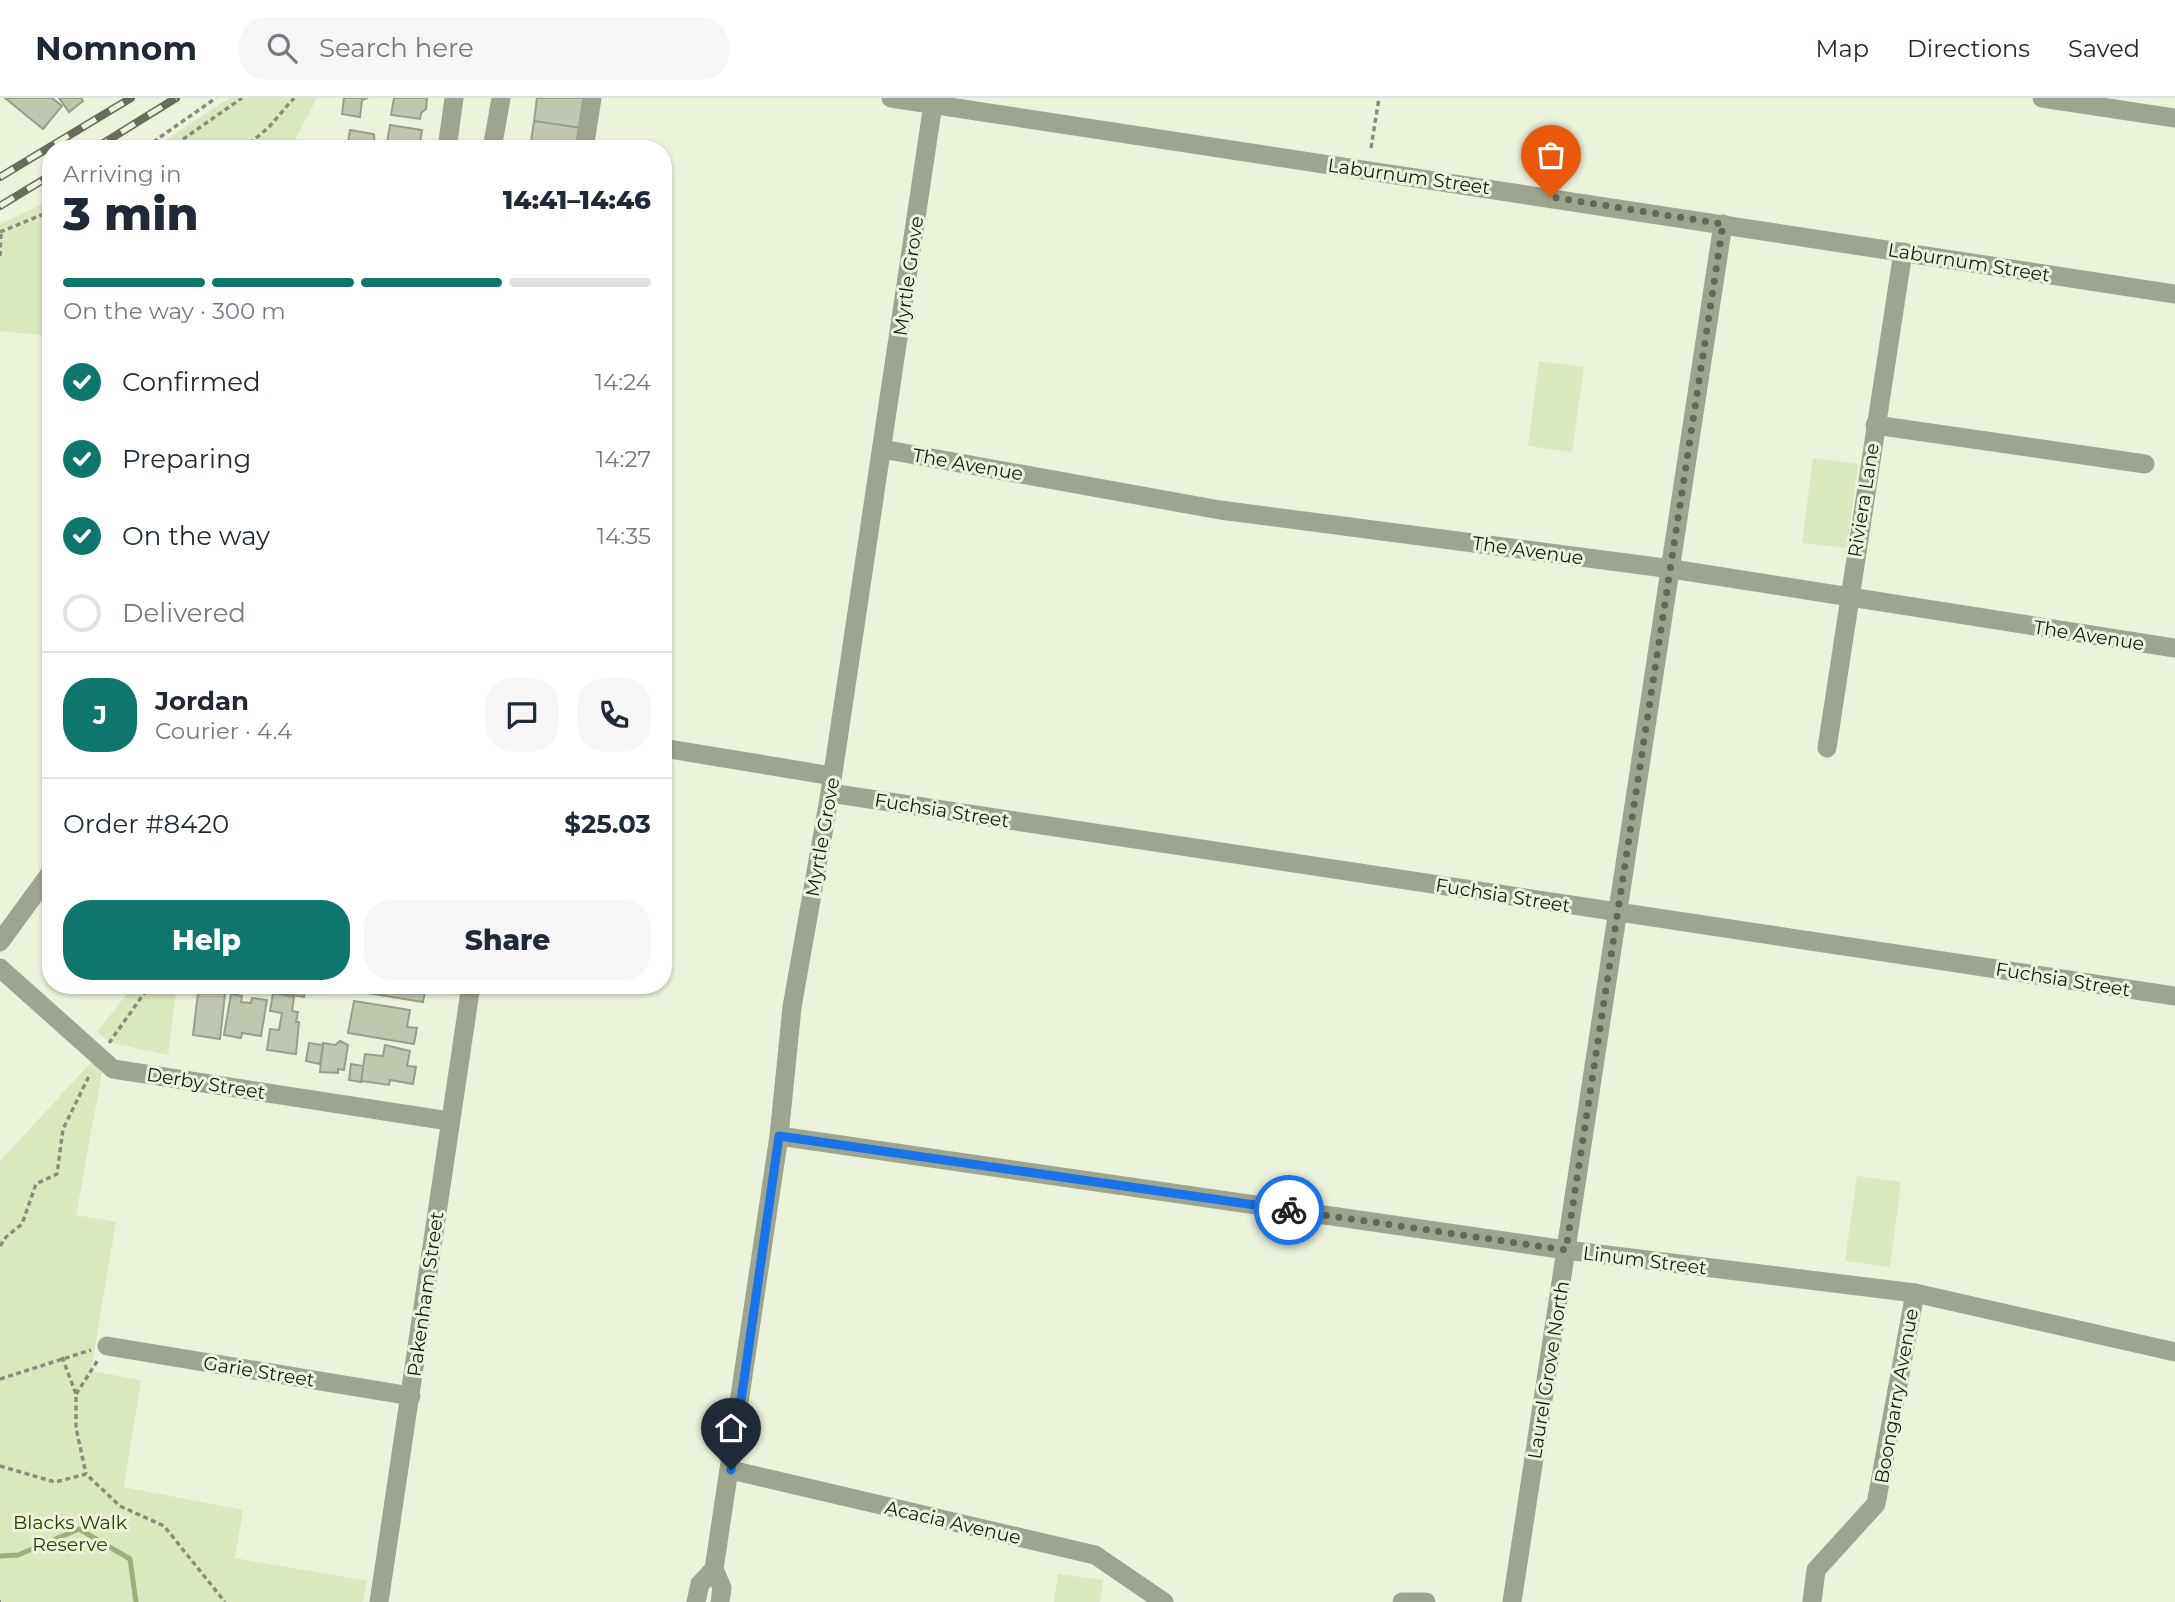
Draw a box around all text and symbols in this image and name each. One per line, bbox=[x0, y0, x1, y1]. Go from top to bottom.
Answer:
search box bbox=[239, 17, 729, 80]
text: Nomnom bbox=[35, 28, 197, 68]
icon: search bbox=[263, 29, 301, 67]
text: Search here bbox=[319, 32, 474, 64]
text: Map bbox=[1816, 34, 1869, 63]
text: Directions bbox=[1907, 34, 2030, 63]
text: Saved bbox=[2068, 34, 2140, 63]
pin bbox=[1521, 125, 1581, 197]
icon: bag bbox=[1532, 136, 1570, 174]
street label: Laburnum Street bbox=[1326, 154, 1492, 199]
text: Arriving in bbox=[63, 160, 182, 188]
text: 14:41–14:46 bbox=[503, 184, 651, 216]
text: 3 min bbox=[63, 185, 199, 242]
street label: Myrtle Grove bbox=[889, 215, 928, 337]
street label: Laburnum Street bbox=[1886, 238, 2052, 287]
text: On the way · 300 m bbox=[63, 297, 286, 325]
icon: check bbox=[63, 363, 101, 401]
text: Confirmed bbox=[122, 366, 261, 398]
text: 14:24 bbox=[595, 368, 651, 396]
icon: check bbox=[63, 440, 101, 478]
street label: Riviera Lane bbox=[1843, 441, 1884, 559]
text: Preparing bbox=[122, 443, 251, 475]
street label: The Avenue bbox=[911, 443, 1025, 486]
text: 14:27 bbox=[596, 445, 651, 473]
icon: check bbox=[63, 517, 101, 555]
text: On the way bbox=[122, 520, 270, 552]
text: 14:35 bbox=[597, 522, 651, 550]
street label: The Avenue bbox=[1471, 531, 1585, 570]
text: Delivered bbox=[122, 597, 246, 629]
street label: The Avenue bbox=[2032, 615, 2146, 656]
button: chat bbox=[485, 678, 559, 752]
button: phone bbox=[577, 678, 651, 752]
text: Jordan bbox=[155, 685, 249, 717]
text: J bbox=[93, 699, 107, 731]
text: Courier · 4.4 bbox=[155, 717, 292, 745]
street label: Myrtle Grove bbox=[801, 776, 844, 899]
street label: Fuchsia Street bbox=[873, 789, 1011, 833]
text: Order #8420 bbox=[63, 808, 229, 840]
text: $25.03 bbox=[564, 808, 651, 840]
street label: Fuchsia Street bbox=[1434, 874, 1572, 918]
button: Help bbox=[63, 900, 350, 980]
button: Share bbox=[364, 900, 651, 980]
street label: Fuchsia Street bbox=[1994, 958, 2132, 1002]
street label: Derby Street bbox=[145, 1063, 267, 1104]
courier bbox=[1254, 1175, 1324, 1245]
icon: bike bbox=[1270, 1191, 1308, 1229]
street label: Pakenham Street bbox=[403, 1210, 449, 1378]
street label: Linum Street bbox=[1582, 1241, 1708, 1280]
street label: Laurel Grove North bbox=[1523, 1279, 1574, 1461]
street label: Boongarry Avenue bbox=[1870, 1307, 1923, 1485]
street label: Garie Street bbox=[202, 1351, 316, 1392]
pin bbox=[701, 1398, 761, 1470]
icon: home bbox=[712, 1409, 750, 1447]
street label: Acacia Avenue bbox=[883, 1496, 1023, 1549]
park label: Blacks Walk Reserve bbox=[13, 1511, 128, 1556]

